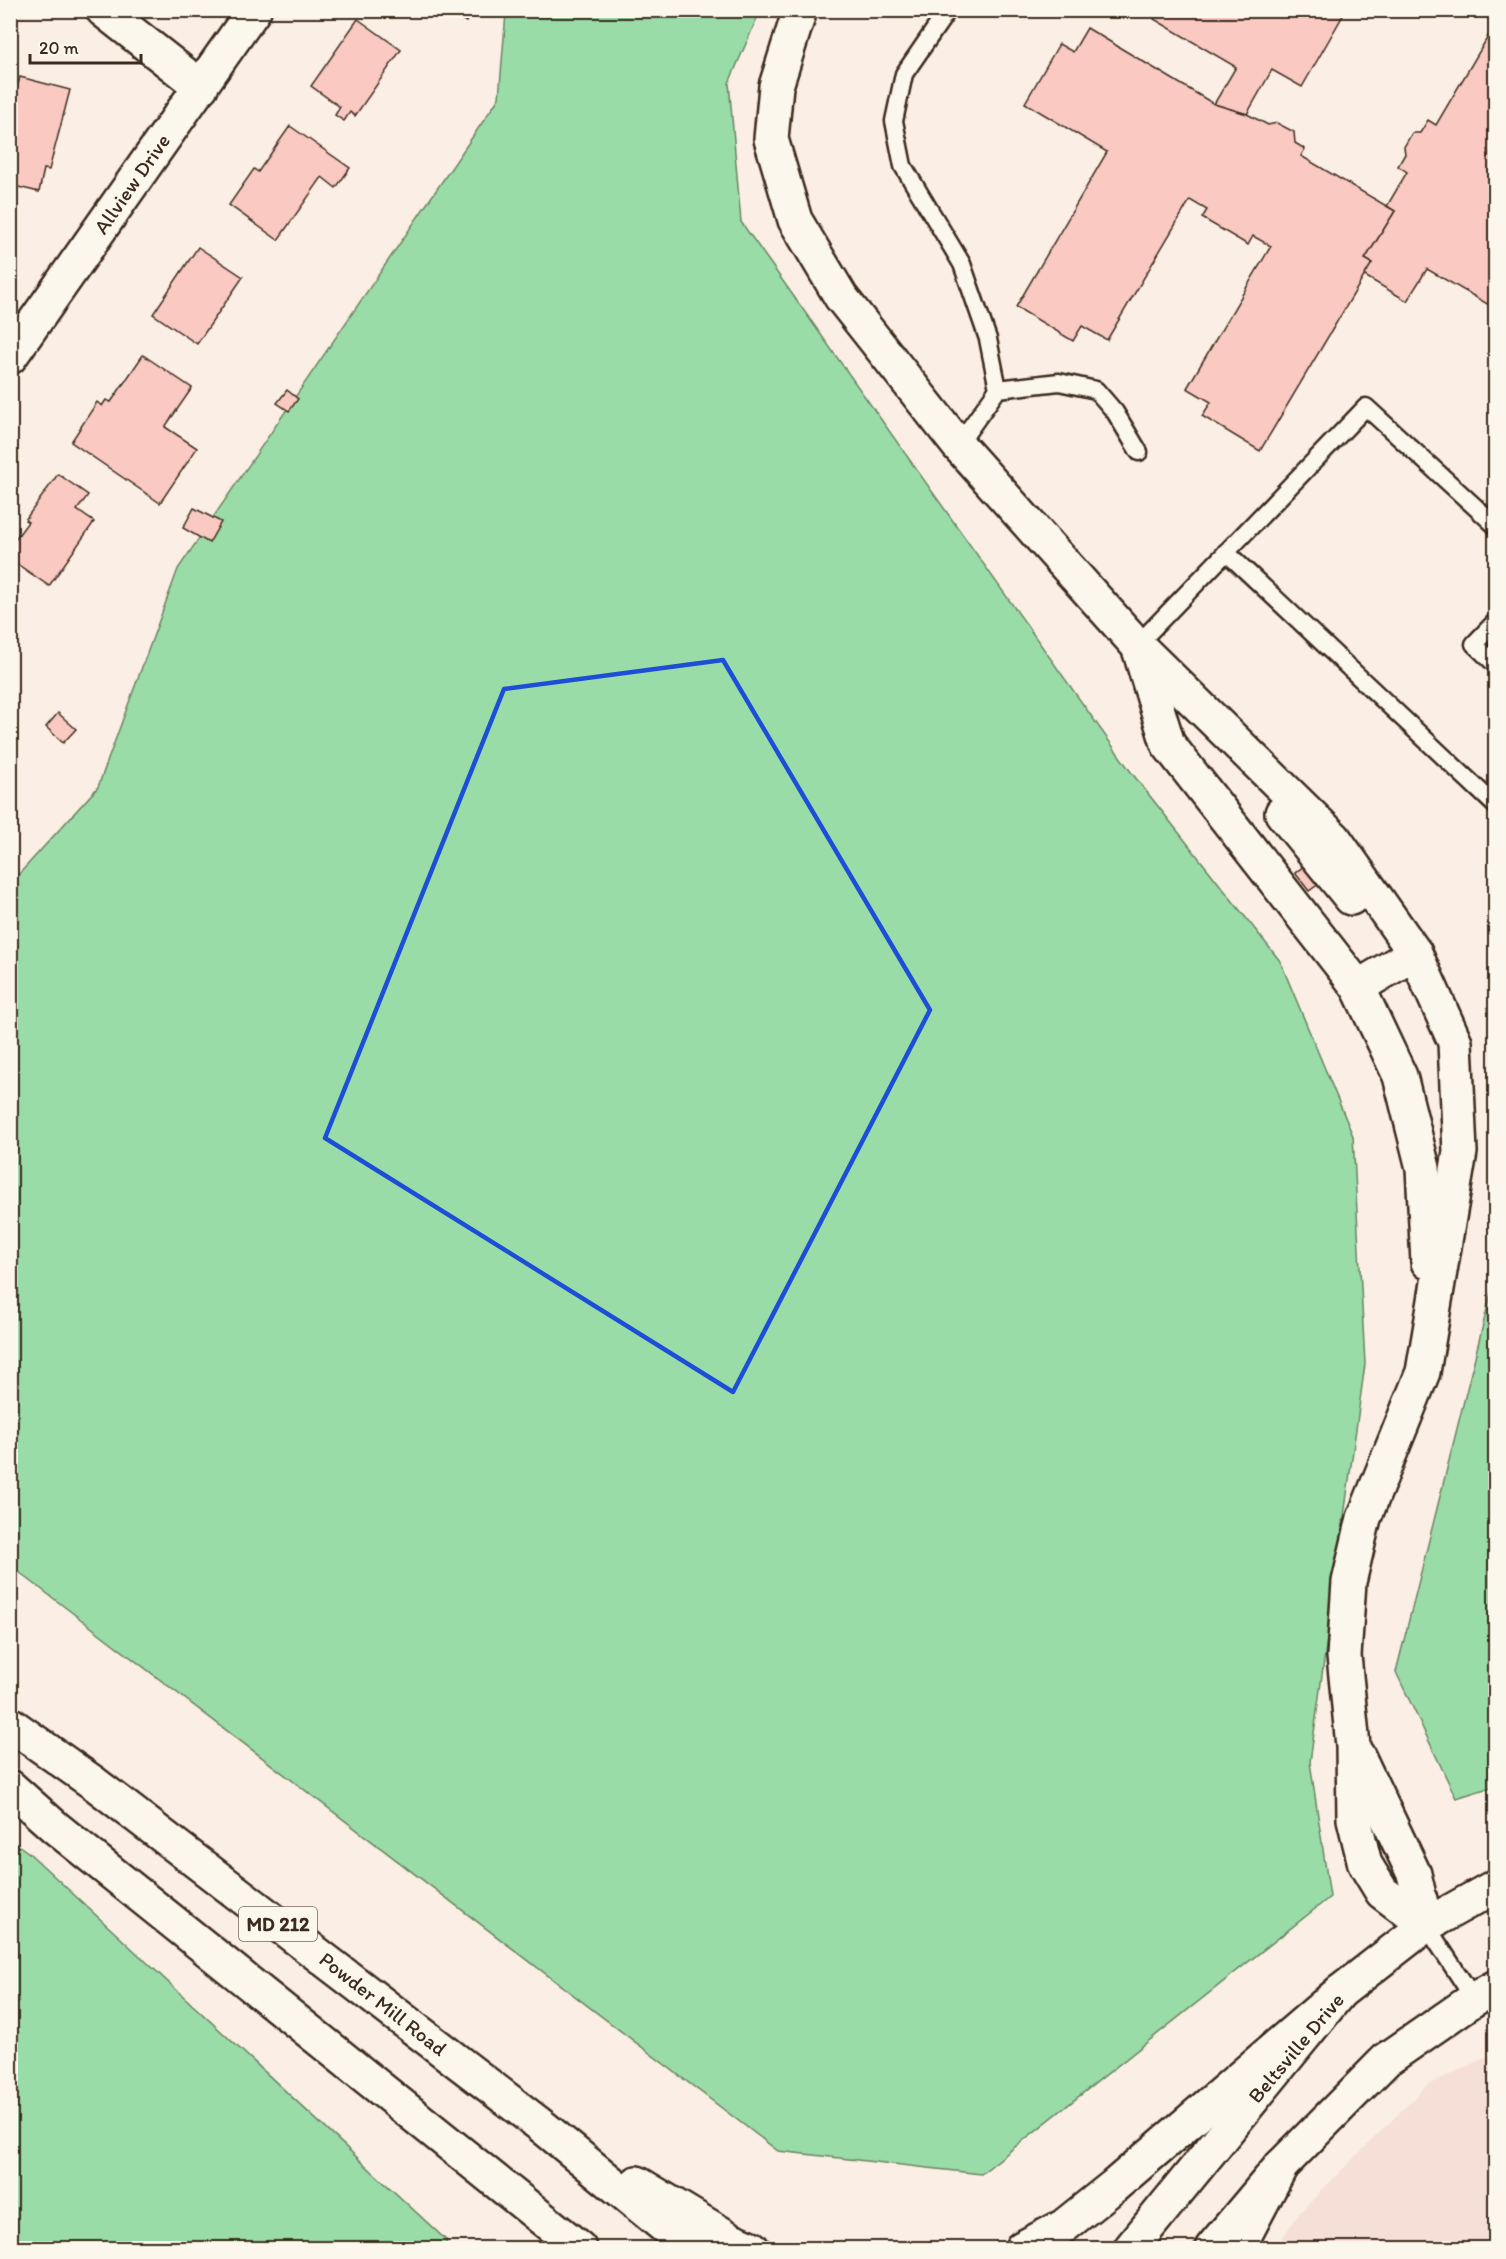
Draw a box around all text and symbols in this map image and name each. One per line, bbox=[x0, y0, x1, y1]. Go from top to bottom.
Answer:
scale bar bbox=[30, 27, 141, 65]
text: 20 m bbox=[39, 37, 79, 59]
street label: Allview Drive bbox=[88, 129, 175, 239]
road number: MD 212 bbox=[239, 1907, 317, 1941]
street label: Powder Mill Road bbox=[315, 1946, 452, 2061]
street label: Beltsville Drive bbox=[1242, 1988, 1349, 2108]

